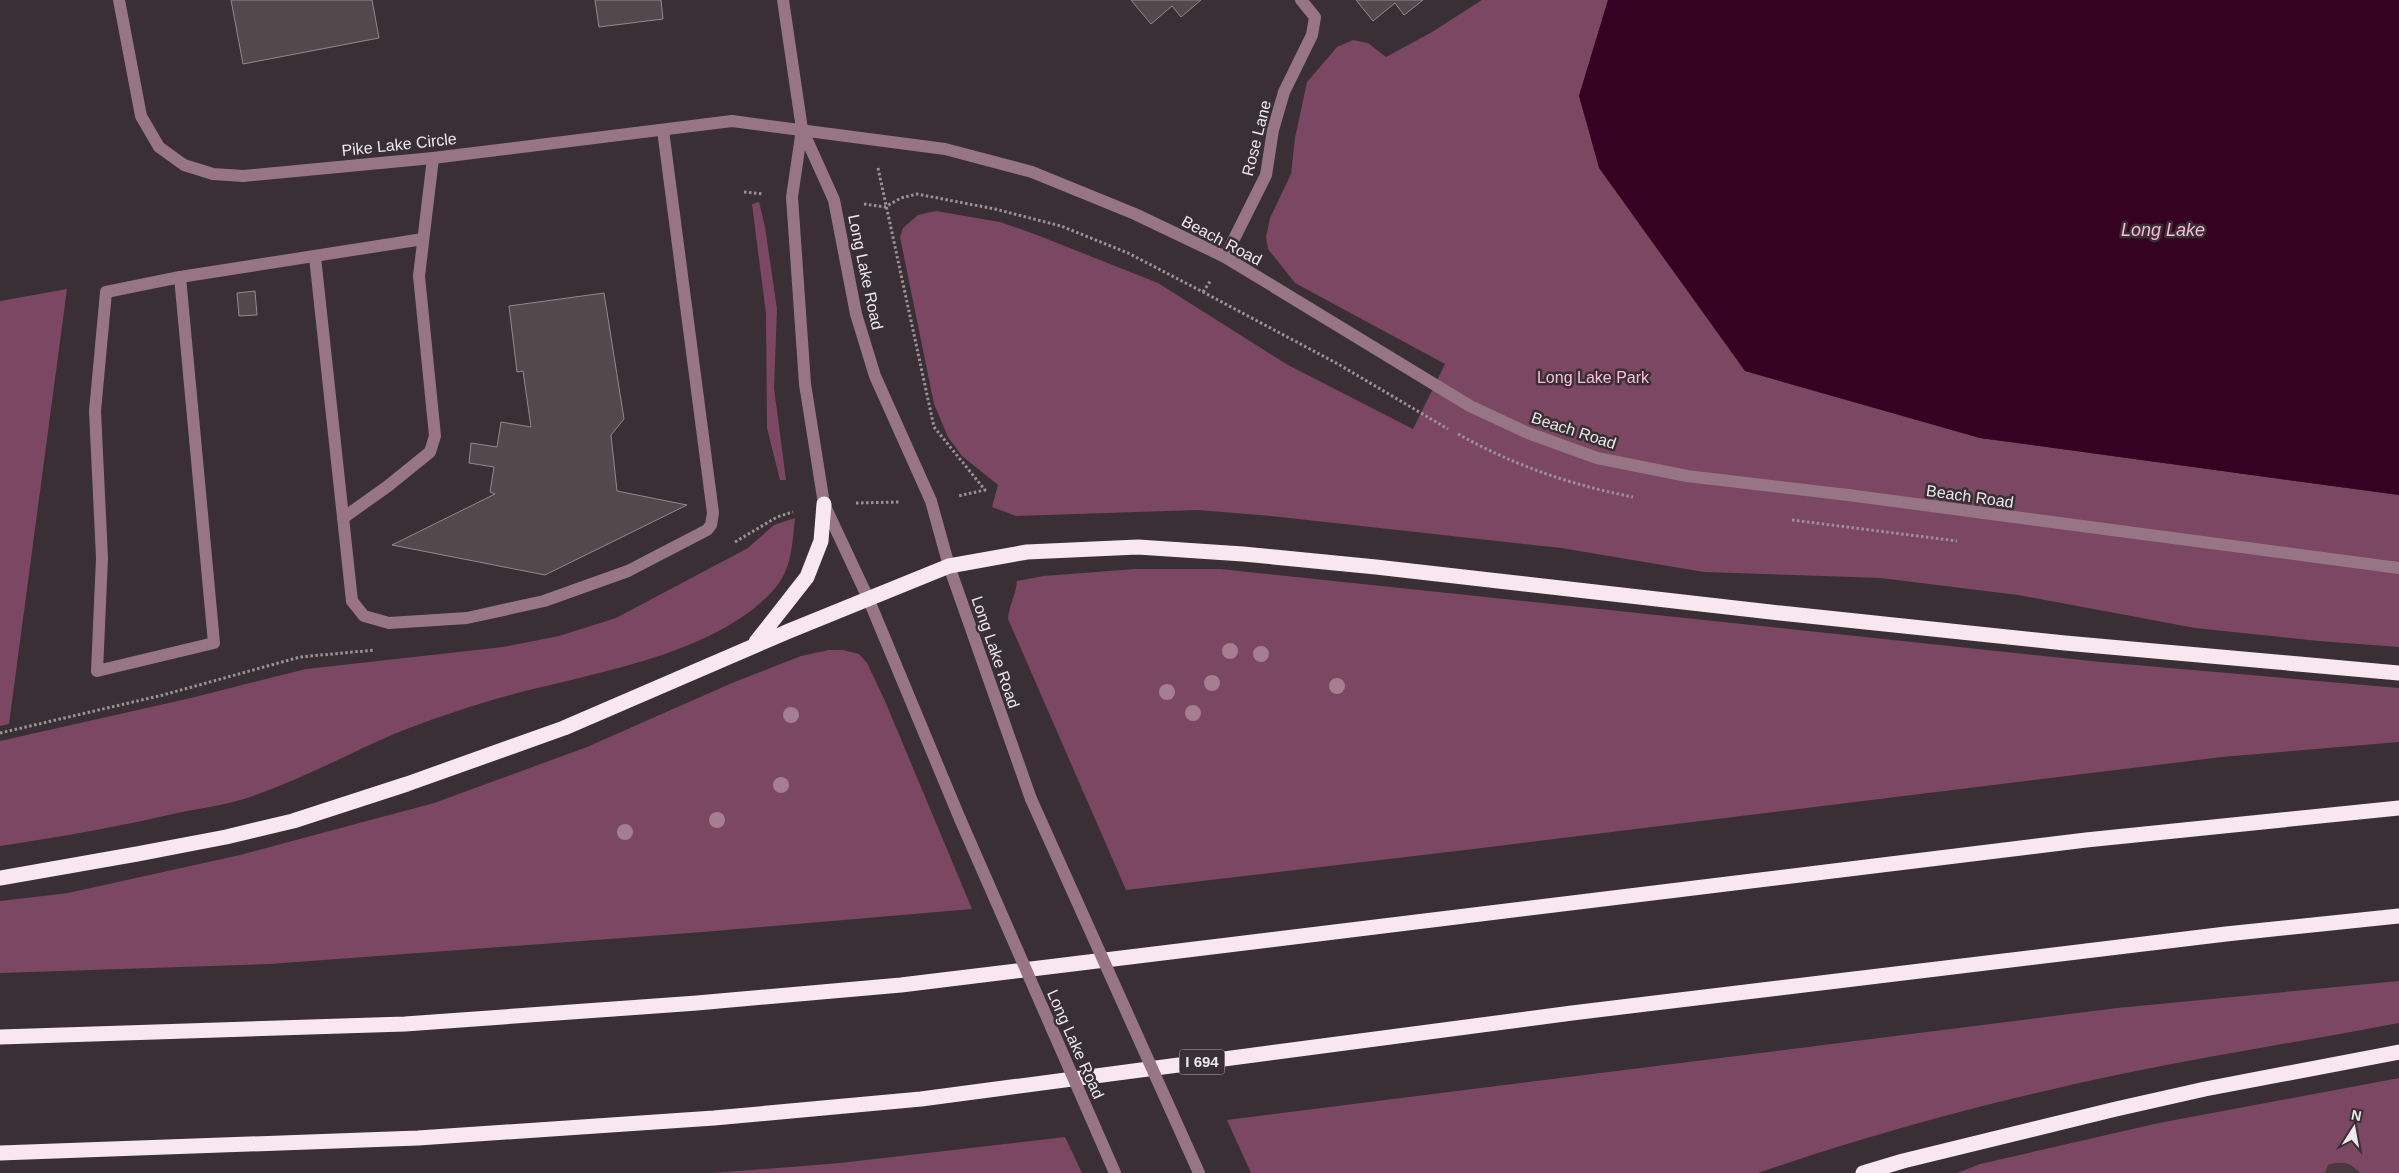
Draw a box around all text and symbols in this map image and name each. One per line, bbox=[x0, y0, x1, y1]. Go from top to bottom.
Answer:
street label: Rose Lane bbox=[1239, 98, 1274, 178]
street label: Pike Lake Circle bbox=[341, 130, 458, 159]
street label: Beach Road bbox=[1179, 212, 1265, 269]
street label: Long Lake Road bbox=[845, 213, 886, 331]
water label: Long Lake bbox=[2121, 220, 2205, 240]
park label: Long Lake Park bbox=[1537, 369, 1650, 386]
street label: Beach Road bbox=[1529, 409, 1618, 452]
street label: Beach Road bbox=[1925, 482, 2015, 511]
street label: Long Lake Road bbox=[968, 594, 1023, 710]
street label: Long Lake Road bbox=[1044, 987, 1107, 1101]
road number: I 694 bbox=[1180, 1050, 1224, 1074]
north arrow bbox=[2329, 1103, 2379, 1153]
text: N bbox=[2350, 1106, 2363, 1124]

